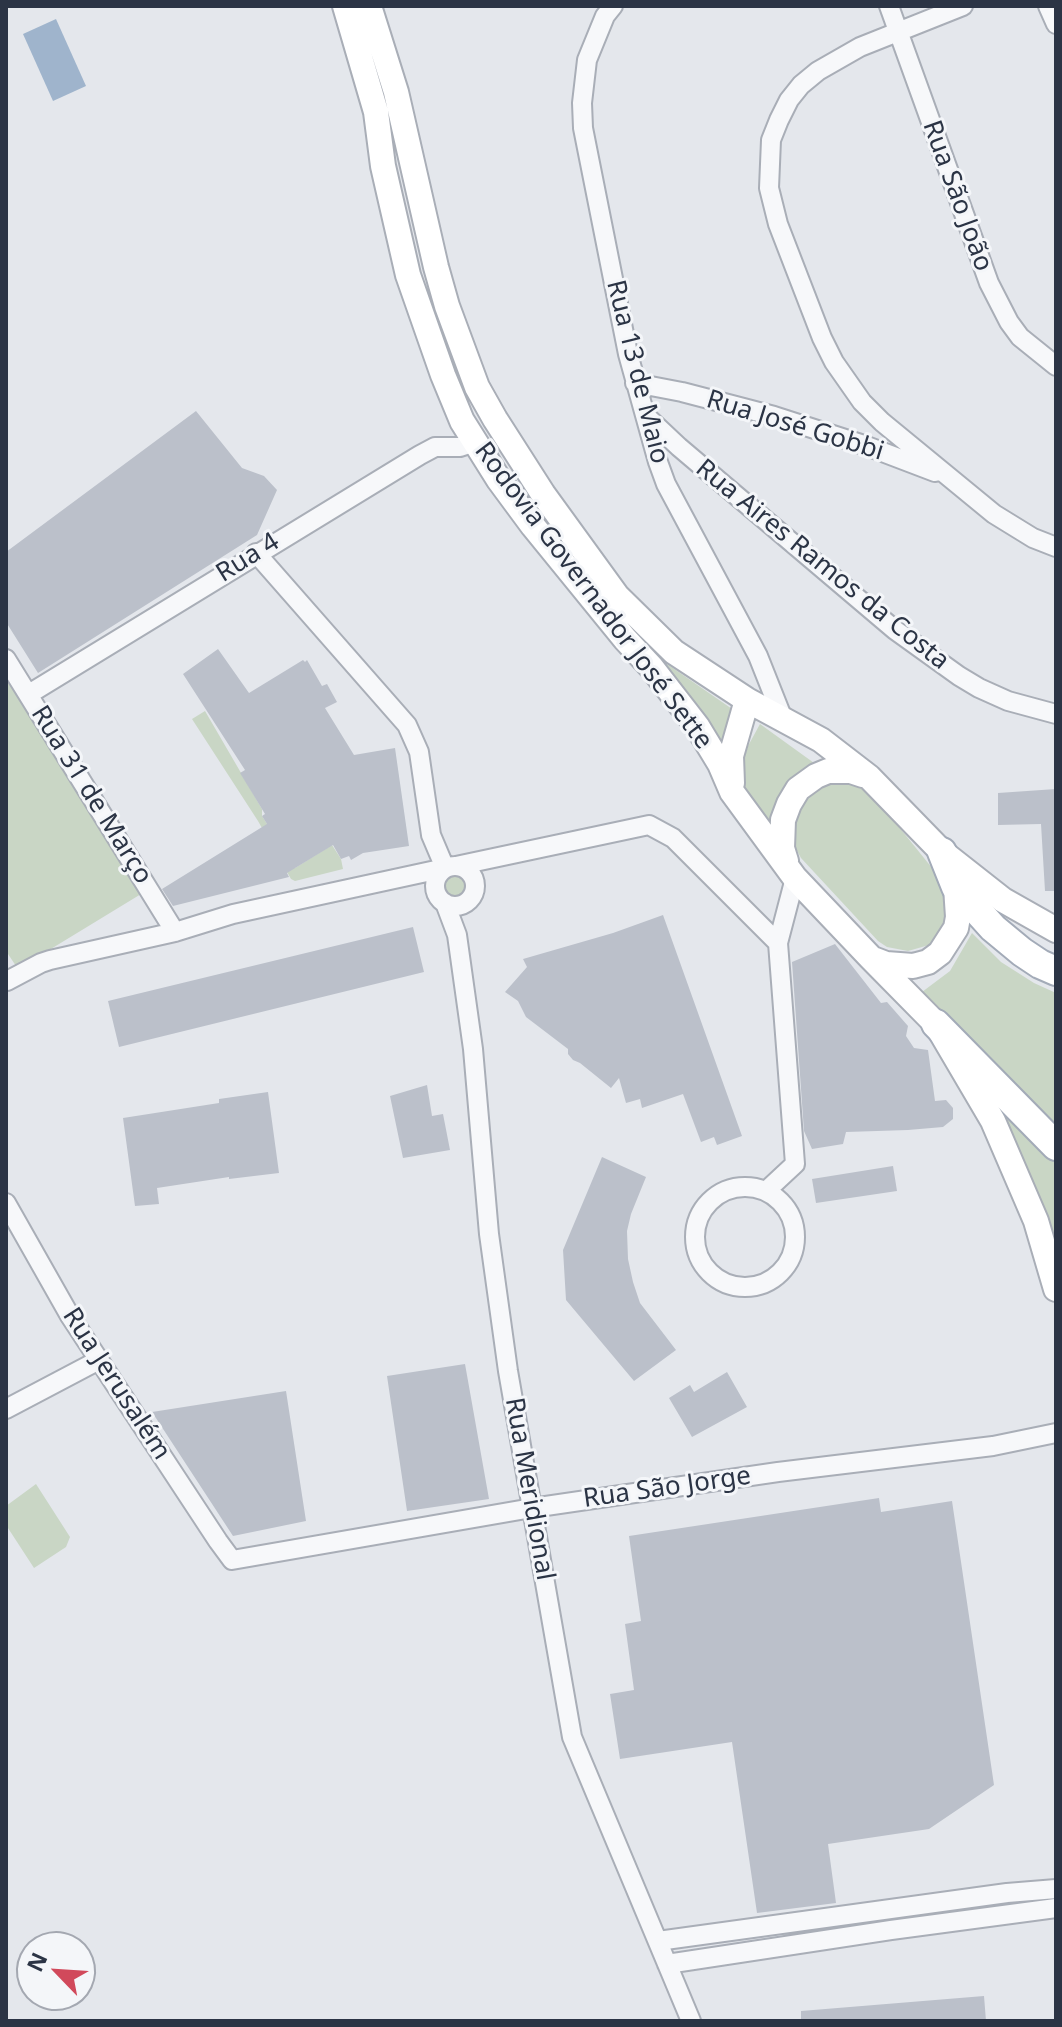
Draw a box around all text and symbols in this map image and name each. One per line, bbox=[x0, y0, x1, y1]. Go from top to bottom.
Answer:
street label: Rua São João bbox=[915, 116, 999, 276]
street label: Rua 13 de Maio bbox=[599, 277, 675, 467]
street label: Rua José Gobbi bbox=[703, 384, 887, 468]
street label: Rodovia Governador José Sette bbox=[467, 436, 719, 756]
street label: Rua Aires Ramos da Costa bbox=[689, 453, 955, 677]
street label: Rua 4 bbox=[211, 527, 285, 589]
street label: Rua 31 de Março bbox=[24, 700, 158, 890]
street label: Rua Jerusalém bbox=[55, 1302, 177, 1466]
street label: Rua Meridional bbox=[498, 1395, 560, 1583]
street label: Rua São Jorge bbox=[581, 1461, 753, 1515]
north arrow bbox=[16, 1931, 96, 2011]
text: N bbox=[19, 1947, 53, 1976]

